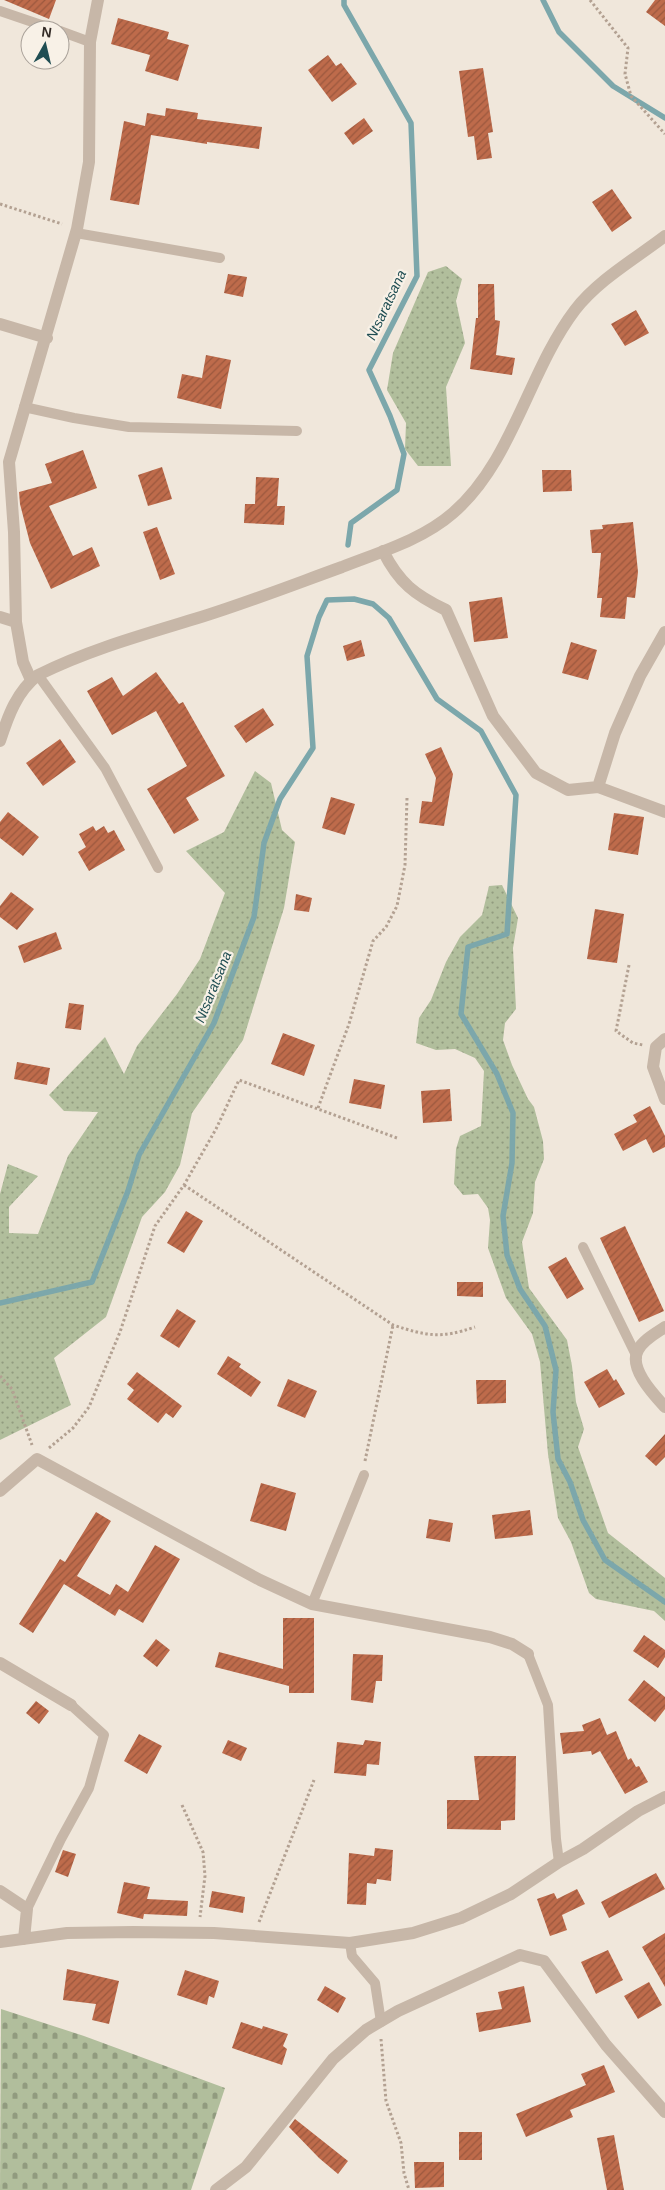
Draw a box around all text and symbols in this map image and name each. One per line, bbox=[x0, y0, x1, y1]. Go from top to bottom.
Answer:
north arrow bbox=[20, 20, 70, 70]
text: N bbox=[41, 23, 53, 41]
water label: Ntsaratsana bbox=[363, 267, 409, 343]
water label: Ntsaratsana bbox=[191, 949, 235, 1025]

